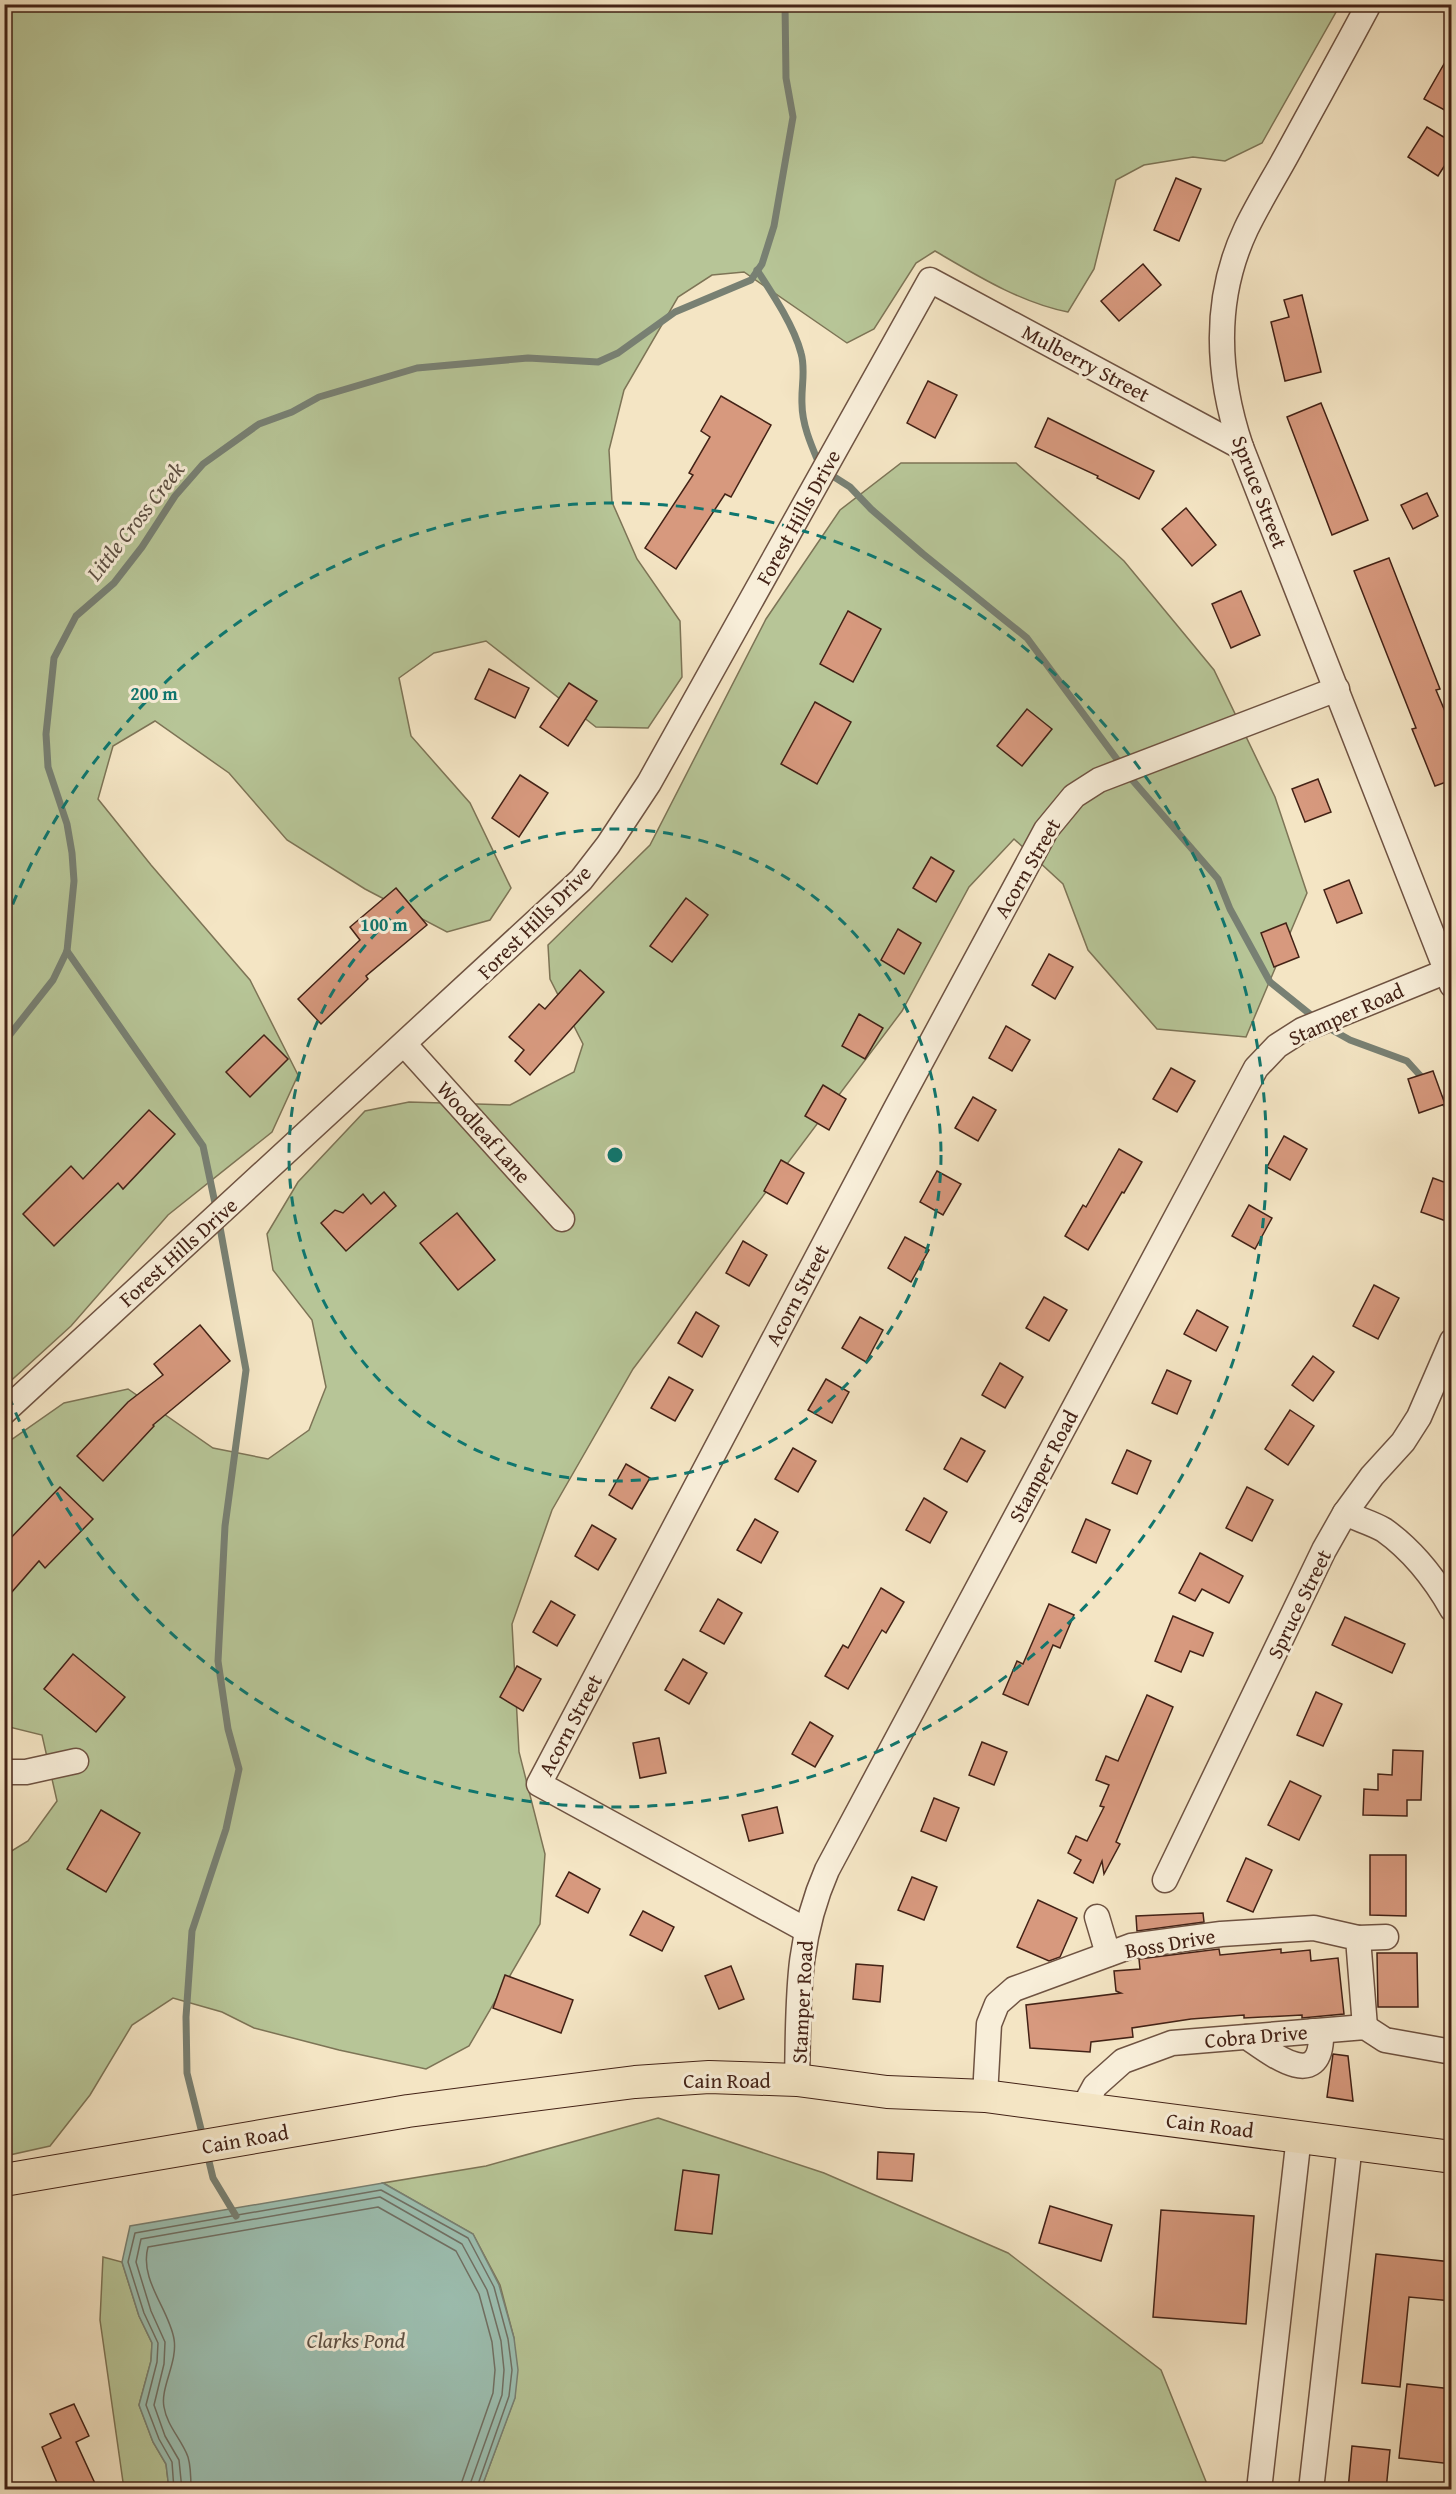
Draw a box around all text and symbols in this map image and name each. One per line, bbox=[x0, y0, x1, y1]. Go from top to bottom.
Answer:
street label: Mulberry Street bbox=[1017, 316, 1156, 410]
street label: Spruce Street bbox=[1224, 431, 1296, 553]
street label: Forest Hills Drive bbox=[748, 444, 848, 590]
water label: Little Cross Creek bbox=[78, 454, 192, 588]
text: 200 m bbox=[130, 680, 178, 707]
street label: Acorn Street bbox=[986, 812, 1068, 924]
street label: Forest Hills Drive bbox=[470, 858, 598, 986]
text: 100 m bbox=[360, 911, 408, 938]
street label: Stamper Road bbox=[1283, 974, 1409, 1053]
street label: Woodleaf Lane bbox=[429, 1074, 539, 1190]
centre of rings bbox=[605, 1145, 625, 1165]
street label: Forest Hills Drive bbox=[112, 1190, 244, 1314]
street label: Acorn Street bbox=[757, 1238, 837, 1351]
street label: Stamper Road bbox=[1000, 1404, 1086, 1528]
street label: Spruce Street bbox=[1259, 1543, 1339, 1664]
street label: Acorn Street bbox=[530, 1668, 610, 1781]
street label: Boss Drive bbox=[1122, 1920, 1218, 1966]
street label: Stamper Road bbox=[783, 1939, 821, 2064]
street label: Cobra Drive bbox=[1203, 2016, 1309, 2056]
street label: Cain Road bbox=[683, 2065, 772, 2096]
street label: Cain Road bbox=[1165, 2104, 1256, 2146]
street label: Cain Road bbox=[199, 2116, 292, 2162]
water label: Clarks Pond bbox=[307, 2324, 406, 2356]

